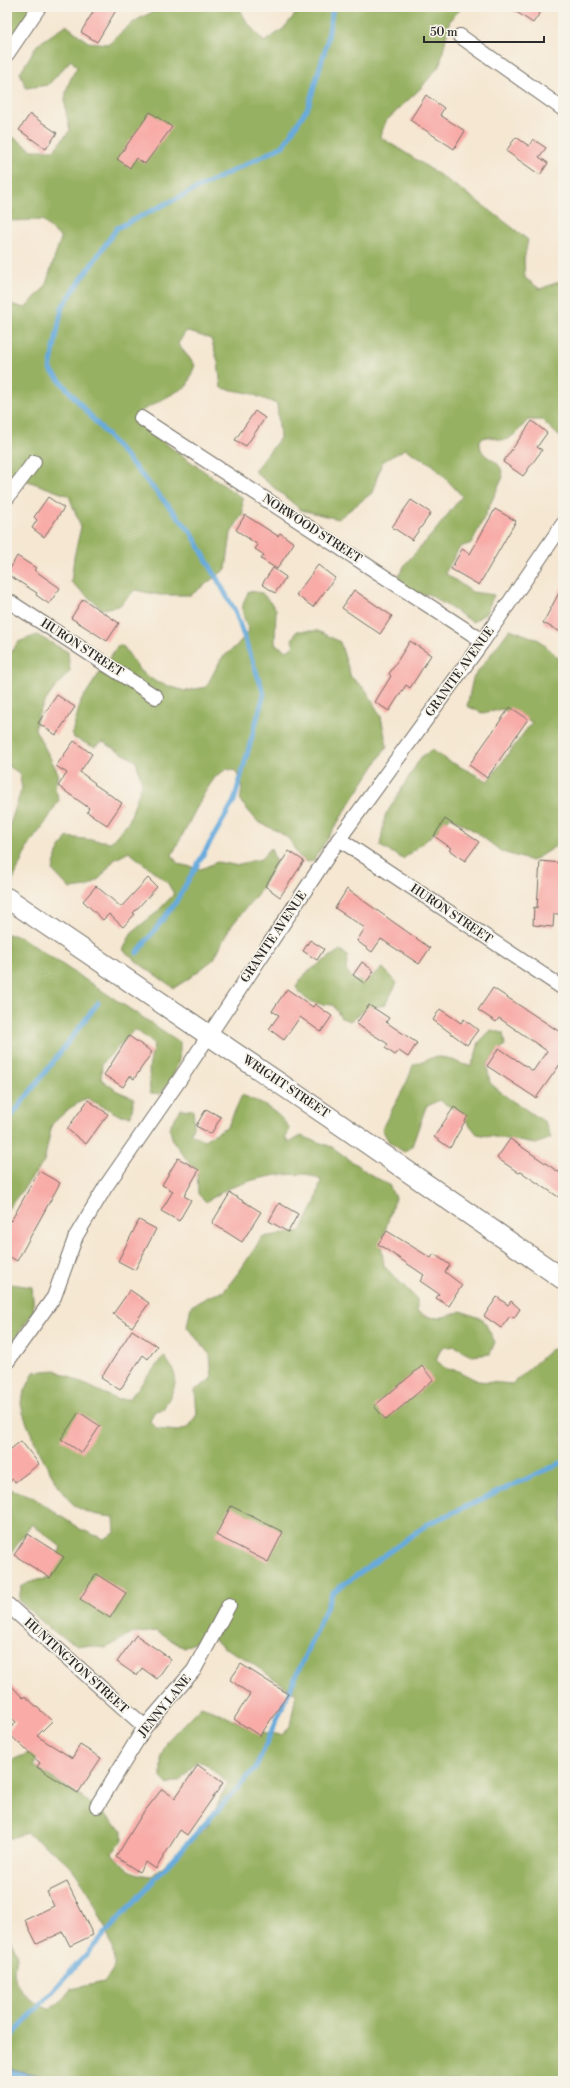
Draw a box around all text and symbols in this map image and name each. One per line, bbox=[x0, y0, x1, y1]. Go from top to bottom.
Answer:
scale bar bbox=[424, 18, 544, 44]
text: 50 m bbox=[430, 25, 458, 40]
street label: NORWOOD STREET bbox=[260, 491, 365, 567]
street label: HURON STREET bbox=[38, 616, 127, 681]
street label: GRANITE AVENUE bbox=[422, 624, 498, 720]
street label: HURON STREET bbox=[407, 881, 495, 947]
street label: GRANITE AVENUE bbox=[238, 888, 310, 986]
street label: WRIGHT STREET bbox=[239, 1052, 333, 1122]
street label: HUNTINGTON STREET bbox=[21, 1615, 132, 1717]
street label: JENNY LANE bbox=[135, 1672, 195, 1741]

